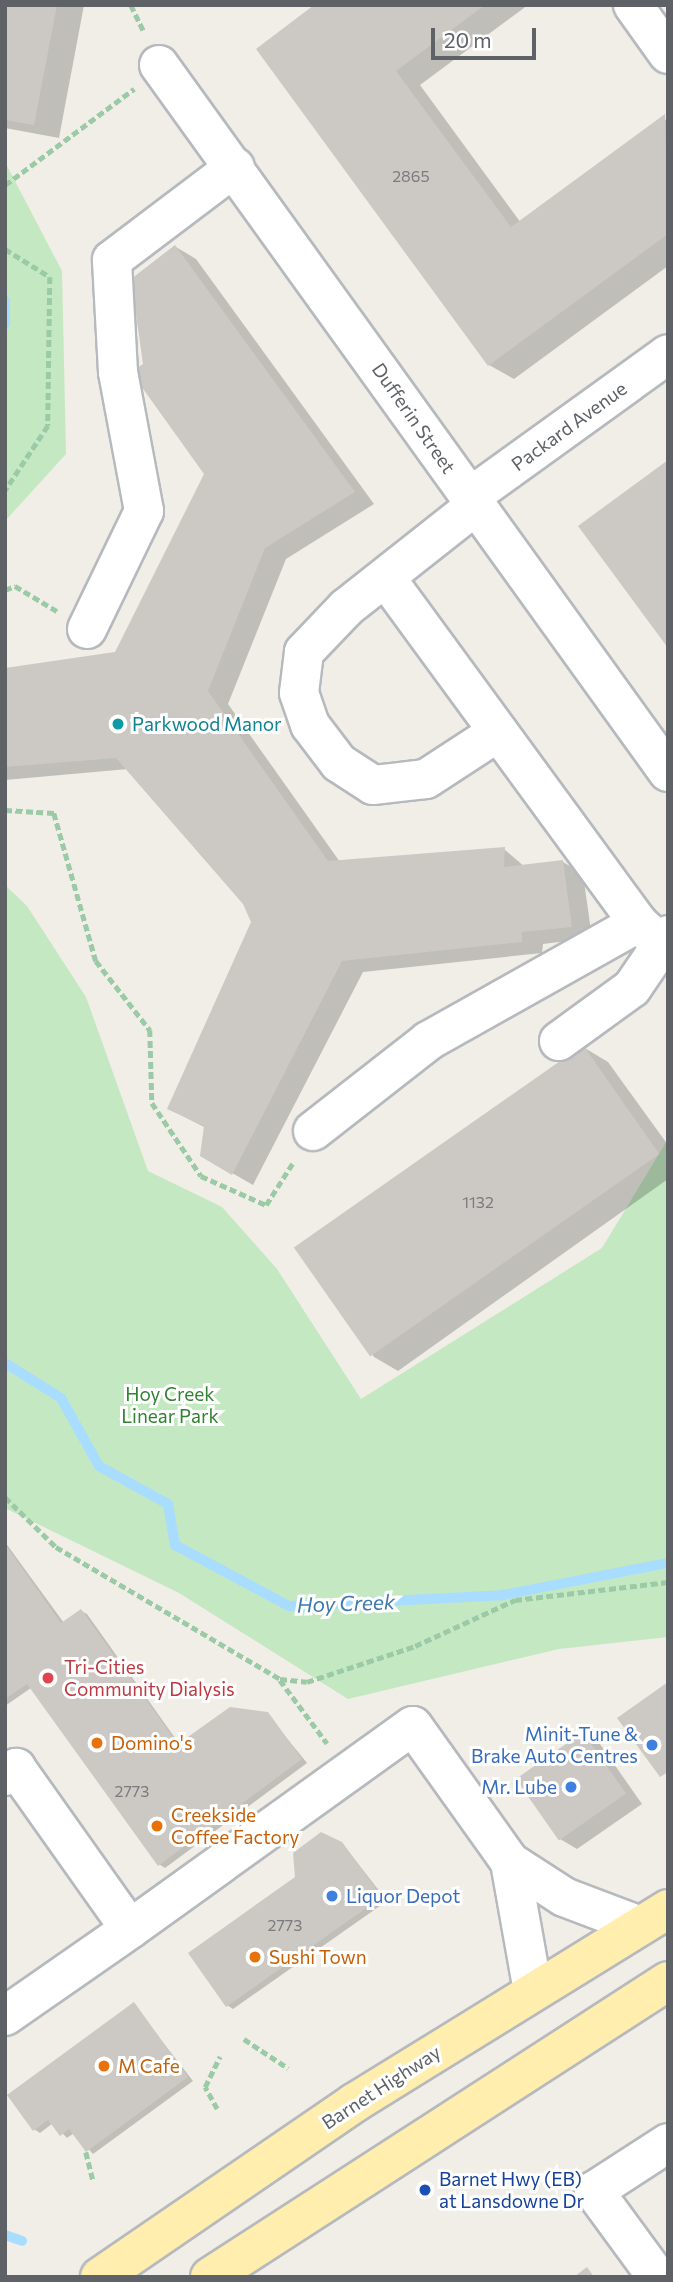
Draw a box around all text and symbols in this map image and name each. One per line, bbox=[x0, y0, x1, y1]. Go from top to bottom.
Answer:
scale bar bbox=[435, 14, 540, 58]
text: 20 m bbox=[444, 27, 492, 52]
house number: 2865 bbox=[392, 166, 430, 186]
street label: Dufferin Street bbox=[368, 358, 460, 478]
street label: Packard Avenue bbox=[507, 377, 631, 475]
place label: Parkwood Manor bbox=[132, 713, 282, 735]
marker: Parkwood Manor bbox=[110, 716, 126, 732]
house number: 1132 bbox=[462, 1192, 494, 1212]
park label: Hoy Creek Linear Park bbox=[121, 1383, 219, 1427]
water label: Hoy Creek bbox=[296, 1589, 396, 1617]
place label: Tri-Cities Community Dialysis bbox=[64, 1656, 235, 1700]
marker: Tri-Cities Community Dialysis bbox=[38, 1668, 58, 1688]
place label: Minit-Tune & Brake Auto Centres bbox=[471, 1723, 638, 1767]
place label: Domino's bbox=[111, 1732, 193, 1754]
marker: Domino's bbox=[89, 1735, 105, 1751]
marker: Minit-Tune & Brake Auto Centres bbox=[644, 1737, 660, 1753]
place label: Mr. Lube bbox=[481, 1776, 557, 1798]
marker: Mr. Lube bbox=[563, 1779, 579, 1795]
house number: 2773 bbox=[115, 1781, 149, 1801]
place label: Creekside Coffee Factory bbox=[171, 1804, 299, 1848]
marker: Creekside Coffee Factory bbox=[149, 1818, 165, 1834]
place label: Liquor Depot bbox=[346, 1885, 460, 1907]
marker: Liquor Depot bbox=[324, 1888, 340, 1904]
house number: 2773 bbox=[268, 1915, 302, 1935]
place label: Sushi Town bbox=[269, 1946, 367, 1968]
marker: Sushi Town bbox=[247, 1949, 263, 1965]
street label: Barnet Highway bbox=[317, 2040, 445, 2134]
place label: M Cafe bbox=[118, 2055, 180, 2077]
marker: M Cafe bbox=[96, 2058, 112, 2074]
place label: Barnet Hwy (EB) at Lansdowne Dr bbox=[439, 2168, 584, 2212]
marker: Barnet Hwy (EB) at Lansdowne Dr bbox=[417, 2182, 433, 2198]

